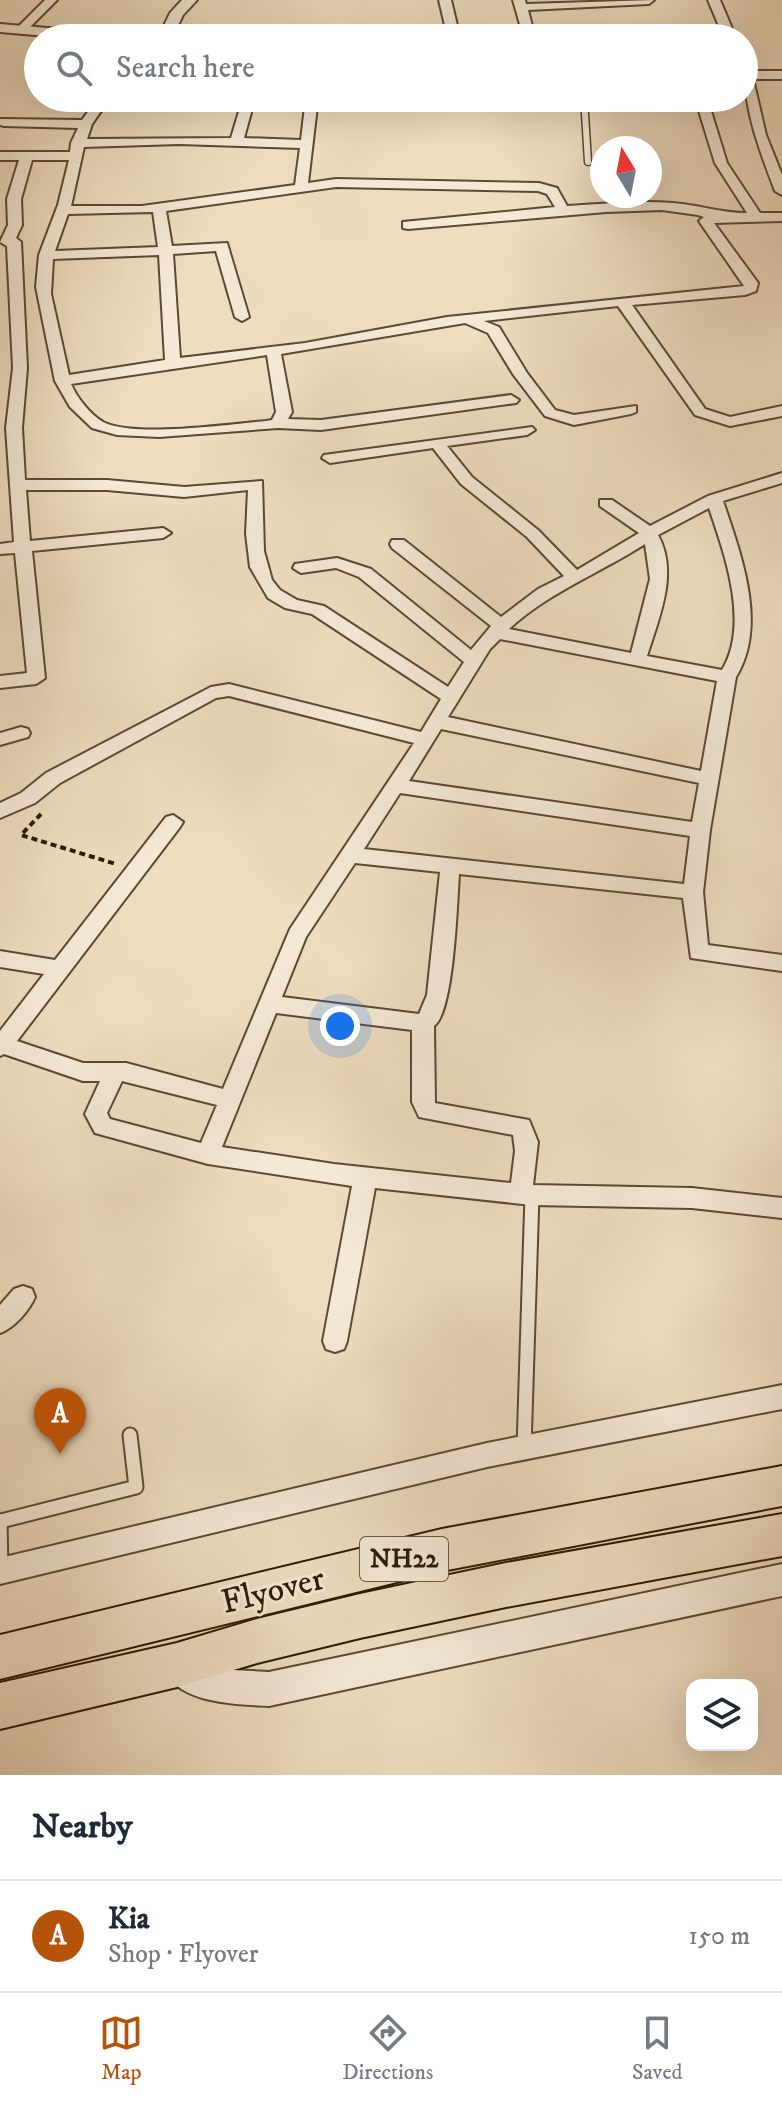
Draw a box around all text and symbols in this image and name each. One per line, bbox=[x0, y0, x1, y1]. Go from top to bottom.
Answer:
search box bbox=[24, 24, 758, 112]
icon: search bbox=[52, 46, 96, 90]
text: Search here bbox=[116, 50, 255, 87]
north arrow bbox=[590, 136, 662, 208]
your location bbox=[320, 1006, 360, 1046]
pin: A bbox=[34, 1388, 86, 1454]
road number: NH22 bbox=[360, 1537, 448, 1581]
street label: Flyover bbox=[217, 1558, 329, 1624]
map controls bbox=[686, 1679, 758, 1751]
button: layers bbox=[686, 1679, 758, 1751]
text: Nearby bbox=[32, 1806, 133, 1848]
text: Kia bbox=[108, 1901, 150, 1938]
text: A bbox=[50, 1920, 66, 1953]
text: 150 m bbox=[689, 1920, 750, 1953]
text: Shop · Flyover bbox=[108, 1938, 258, 1971]
tab: Map bbox=[99, 2011, 143, 2086]
tab: Directions bbox=[342, 2011, 433, 2086]
tab: Saved bbox=[632, 2011, 683, 2086]

